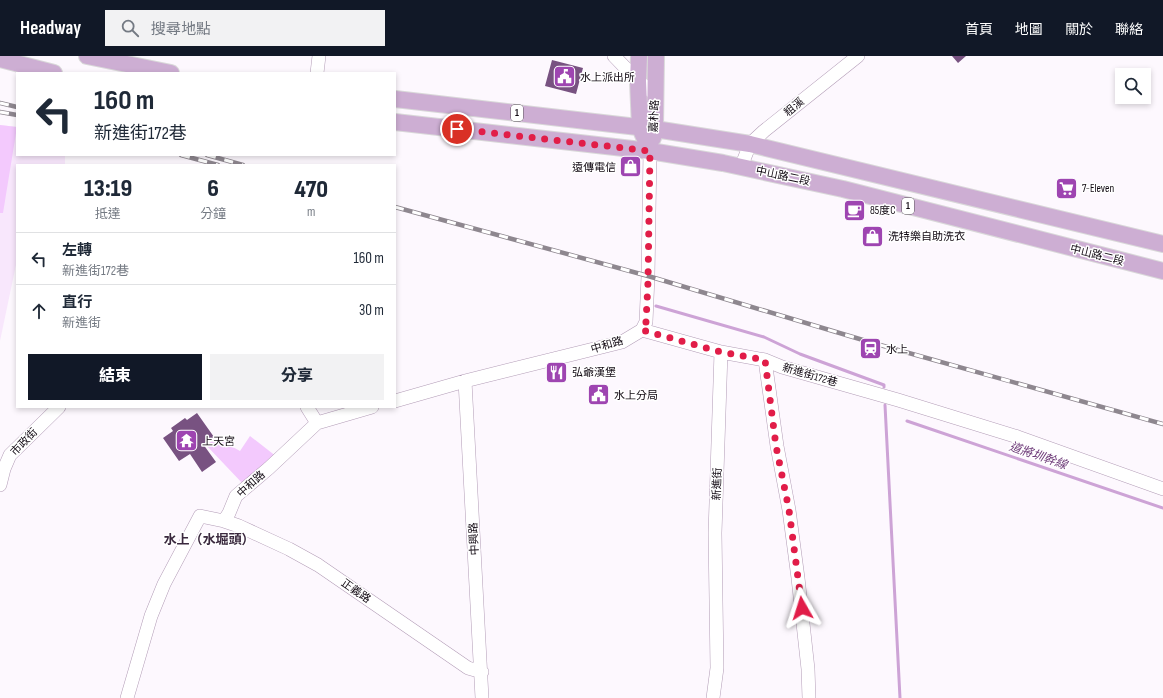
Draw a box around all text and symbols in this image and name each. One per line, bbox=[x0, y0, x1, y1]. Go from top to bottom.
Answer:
search box bbox=[105, 10, 385, 46]
text: Headway bbox=[20, 17, 81, 40]
icon: search bbox=[119, 17, 141, 39]
text: 搜尋地點 bbox=[151, 20, 211, 39]
text: 首頁 bbox=[965, 21, 993, 38]
text: 地圖 bbox=[1015, 21, 1043, 38]
text: 關於 bbox=[1065, 21, 1093, 38]
text: 聯絡 bbox=[1115, 21, 1143, 38]
public building icon: 水上派出所 bbox=[551, 64, 577, 90]
map controls bbox=[1115, 68, 1151, 104]
button: search bbox=[1115, 68, 1151, 104]
place label: 水上派出所 bbox=[580, 71, 635, 84]
text: 160 m bbox=[94, 84, 154, 117]
icon: left bbox=[28, 88, 80, 140]
street label: 粗溪 bbox=[781, 95, 807, 119]
street label: 嘉朴路 bbox=[647, 99, 661, 133]
road number: 1 bbox=[511, 105, 523, 121]
pin bbox=[440, 112, 474, 146]
icon: arrive bbox=[446, 118, 468, 140]
text: 新進街172巷 bbox=[94, 123, 187, 144]
shop icon: 遠傳電信 bbox=[618, 154, 644, 180]
place label: 遠傳電信 bbox=[572, 161, 616, 174]
street label: 中山路二段 bbox=[755, 164, 811, 188]
text: 13:19 bbox=[84, 174, 132, 203]
text: 6 bbox=[207, 174, 219, 203]
text: 470 bbox=[294, 175, 328, 204]
supermarket icon: 7-Eleven bbox=[1054, 175, 1080, 201]
place label: 7-Eleven bbox=[1082, 182, 1114, 195]
cafe icon: 85度C bbox=[841, 197, 867, 223]
road number: 1 bbox=[902, 198, 914, 214]
text: m bbox=[307, 204, 315, 220]
place label: 85度C bbox=[870, 204, 896, 217]
text: 抵達 bbox=[95, 206, 121, 222]
text: 分鐘 bbox=[200, 206, 226, 222]
shop icon: 洗特樂自助洗衣 bbox=[859, 223, 885, 249]
place label: 洗特樂自助洗衣 bbox=[888, 230, 965, 243]
text: 左轉 bbox=[62, 241, 92, 260]
street label: 中山路二段 bbox=[1069, 242, 1125, 268]
icon: left bbox=[28, 248, 50, 270]
text: 160 m bbox=[353, 249, 384, 268]
text: 新進街172巷 bbox=[62, 263, 129, 279]
text: 直行 bbox=[62, 293, 92, 312]
icon: ahead bbox=[28, 300, 50, 322]
text: 30 m bbox=[359, 301, 384, 320]
text: 新進街 bbox=[62, 315, 101, 331]
street label: 中和路 bbox=[589, 334, 625, 356]
station icon: 水上 bbox=[857, 336, 883, 362]
place label: 水上 bbox=[886, 343, 908, 356]
button: 結束 bbox=[28, 354, 202, 400]
button: 分享 bbox=[210, 354, 384, 400]
restaurant icon: 弘爺漢堡 bbox=[543, 359, 569, 385]
street label: 新進街172巷 bbox=[781, 361, 839, 389]
place label: 弘爺漢堡 bbox=[572, 366, 616, 379]
public building icon: 水上分局 bbox=[585, 382, 611, 408]
place label: 水上分局 bbox=[614, 389, 658, 402]
street label: 市政街 bbox=[8, 426, 40, 458]
temple icon: 上天宮 bbox=[173, 428, 199, 454]
place label: 上天宮 bbox=[202, 435, 235, 448]
water label: 道將圳幹線 bbox=[1007, 439, 1071, 474]
street label: 新進街 bbox=[710, 467, 724, 501]
street label: 中和路 bbox=[234, 468, 268, 500]
street label: 中興路 bbox=[467, 522, 481, 556]
district label: 水上（水堀頭） bbox=[163, 532, 255, 548]
street label: 正義路 bbox=[339, 576, 373, 606]
position arrow bbox=[781, 587, 823, 629]

